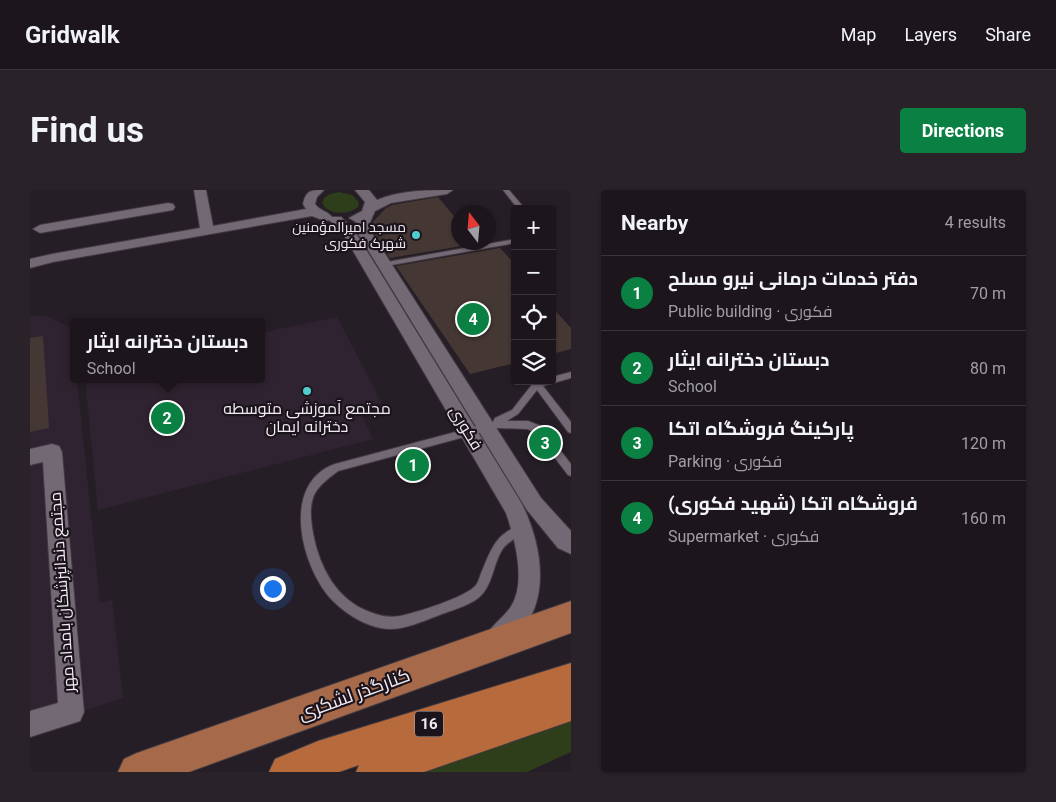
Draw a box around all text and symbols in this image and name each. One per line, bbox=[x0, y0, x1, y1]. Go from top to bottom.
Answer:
text: Gridwalk bbox=[25, 21, 120, 49]
text: Map bbox=[841, 24, 876, 45]
text: Layers bbox=[904, 24, 957, 45]
text: Share bbox=[985, 24, 1031, 45]
button: Directions bbox=[900, 108, 1026, 153]
text: Find us bbox=[30, 110, 144, 151]
north arrow bbox=[451, 205, 496, 250]
map controls bbox=[511, 205, 556, 385]
button: + bbox=[511, 205, 556, 250]
text: Nearby bbox=[621, 211, 688, 235]
text: 4 results bbox=[945, 213, 1006, 232]
place label: مسجد امیرالمؤمنین شهرک فکوری bbox=[292, 219, 406, 251]
marker: مسجد امیرالمؤمنین شهرک فکوری bbox=[410, 229, 422, 241]
button: − bbox=[511, 250, 556, 295]
text: دفتر خدمات درمانی نیرو مسلح bbox=[668, 267, 918, 290]
text: 1 bbox=[632, 284, 642, 303]
text: 70 m bbox=[970, 284, 1006, 303]
button: locate bbox=[511, 295, 556, 340]
pin: 4 bbox=[457, 300, 489, 338]
text: Public building · فکوری bbox=[668, 302, 833, 321]
popup bbox=[70, 318, 265, 383]
text: دبستان دخترانه ایثار bbox=[87, 330, 248, 353]
button: layers bbox=[511, 340, 556, 385]
text: دبستان دخترانه ایثار bbox=[668, 348, 830, 371]
text: School bbox=[87, 359, 136, 378]
text: 2 bbox=[632, 359, 642, 378]
text: 80 m bbox=[970, 359, 1006, 378]
text: School bbox=[668, 377, 717, 396]
marker: مجتمع آموزشی متوسطه دخترانه ایمان bbox=[301, 385, 313, 397]
pin: 2 bbox=[151, 399, 183, 437]
place label: مجتمع آموزشی متوسطه دخترانه ایمان bbox=[223, 399, 391, 437]
street label: فکوری bbox=[445, 403, 487, 454]
text: پارکینگ فروشگاه اتکا bbox=[668, 417, 854, 440]
pin: 3 bbox=[529, 424, 561, 462]
text: 3 bbox=[632, 434, 642, 453]
text: 120 m bbox=[961, 434, 1006, 453]
pin: 1 bbox=[397, 446, 429, 484]
text: Parking · فکوری bbox=[668, 452, 782, 471]
street label: مجتمع دندانپزشکان بامداد مهر bbox=[46, 491, 81, 694]
text: فروشگاه اتکا (شهید فکوری) bbox=[668, 492, 918, 515]
text: 4 bbox=[632, 509, 642, 528]
text: 160 m bbox=[961, 509, 1006, 528]
text: Supermarket · فکوری bbox=[668, 527, 819, 546]
your location bbox=[260, 576, 286, 602]
street label: کنارگذر لشکری bbox=[295, 663, 413, 725]
road number: 16 bbox=[415, 712, 443, 736]

